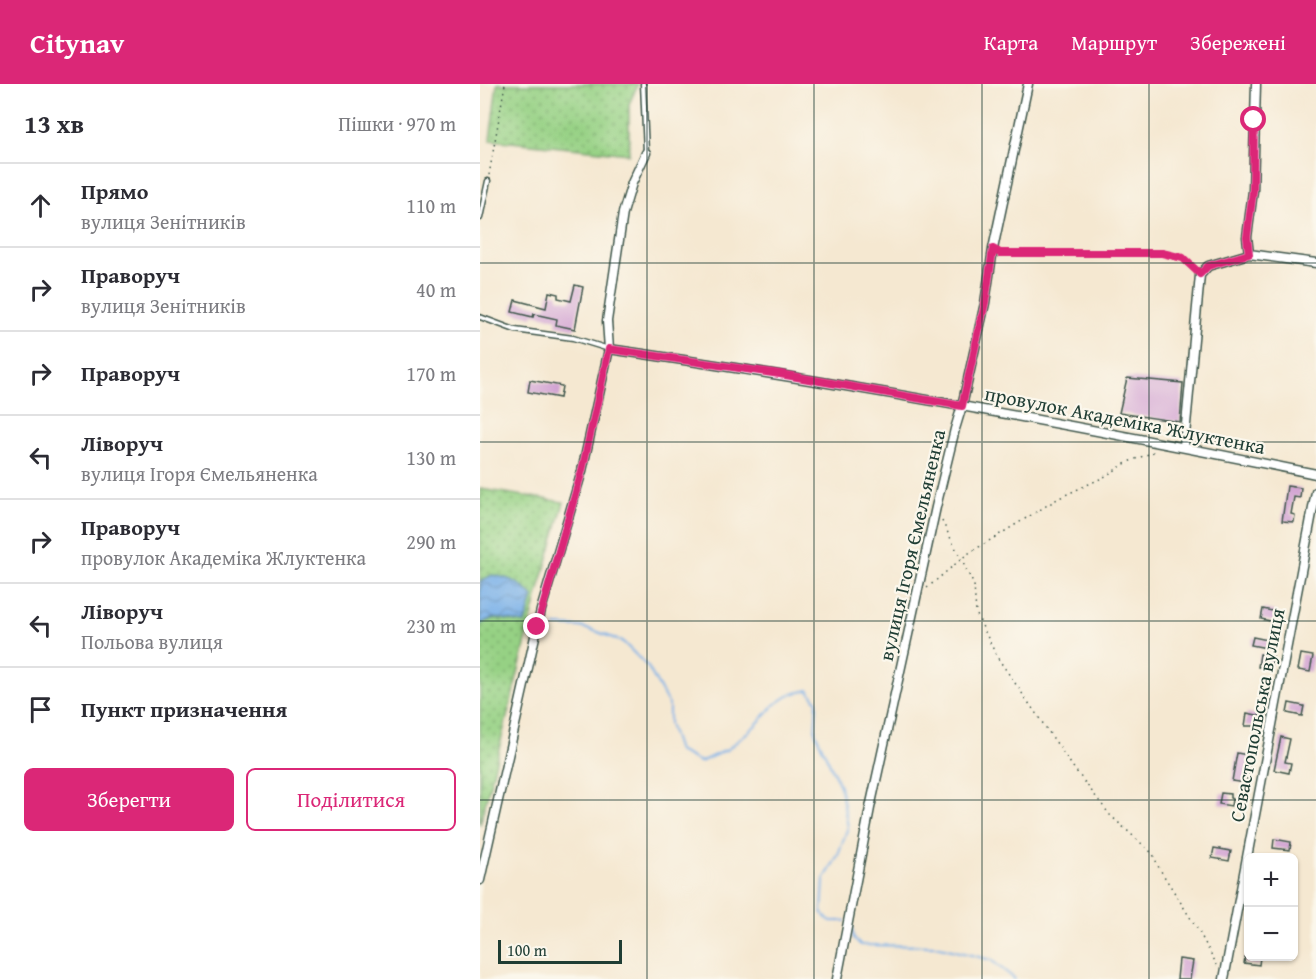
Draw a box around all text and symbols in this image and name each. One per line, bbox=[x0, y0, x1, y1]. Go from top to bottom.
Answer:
text: Citynav bbox=[30, 22, 124, 63]
text: Карта bbox=[984, 27, 1038, 58]
text: Маршрут bbox=[1071, 27, 1157, 58]
text: Збережені bbox=[1190, 27, 1286, 58]
text: 13 хв bbox=[24, 104, 84, 143]
route start bbox=[1240, 106, 1266, 132]
text: Пішки · 970 m bbox=[338, 109, 456, 138]
text: Прямо bbox=[81, 175, 148, 207]
icon: ahead bbox=[24, 189, 57, 222]
text: 110 m bbox=[406, 191, 456, 220]
text: вулиця Зенітників bbox=[81, 207, 246, 236]
text: Праворуч bbox=[81, 259, 180, 291]
icon: right bbox=[24, 273, 57, 306]
text: 40 m bbox=[416, 275, 456, 304]
text: вулиця Зенітників bbox=[81, 291, 246, 320]
icon: right bbox=[24, 357, 57, 390]
text: Праворуч bbox=[81, 357, 180, 389]
text: 170 m bbox=[406, 359, 456, 388]
street label: провулок Академіка Жлуктенка bbox=[982, 378, 1268, 461]
street label: вулиця Ігоря Ємельяненка bbox=[871, 426, 952, 663]
text: Ліворуч bbox=[81, 427, 163, 459]
icon: left bbox=[24, 441, 57, 474]
text: 130 m bbox=[406, 443, 456, 472]
text: вулиця Ігоря Ємельяненка bbox=[81, 459, 318, 488]
text: Праворуч bbox=[81, 511, 180, 543]
icon: right bbox=[24, 525, 57, 558]
text: 290 m bbox=[406, 527, 456, 556]
text: провулок Академіка Жлуктенка bbox=[81, 543, 366, 572]
text: Ліворуч bbox=[81, 595, 163, 627]
street label: Севастопольська вулиця bbox=[1222, 606, 1291, 824]
icon: left bbox=[24, 609, 57, 642]
text: 230 m bbox=[406, 611, 456, 640]
route end bbox=[523, 613, 549, 639]
text: Польова вулиця bbox=[81, 627, 223, 656]
icon: arrive bbox=[24, 693, 57, 726]
text: Пункт призначення bbox=[81, 693, 287, 725]
button: Зберегти bbox=[24, 768, 234, 831]
button: Поділитися bbox=[246, 768, 456, 831]
map controls bbox=[1244, 853, 1298, 961]
button: + bbox=[1244, 853, 1298, 907]
button: − bbox=[1244, 907, 1298, 961]
scale bar bbox=[498, 937, 622, 964]
text: 100 m bbox=[507, 938, 547, 962]

